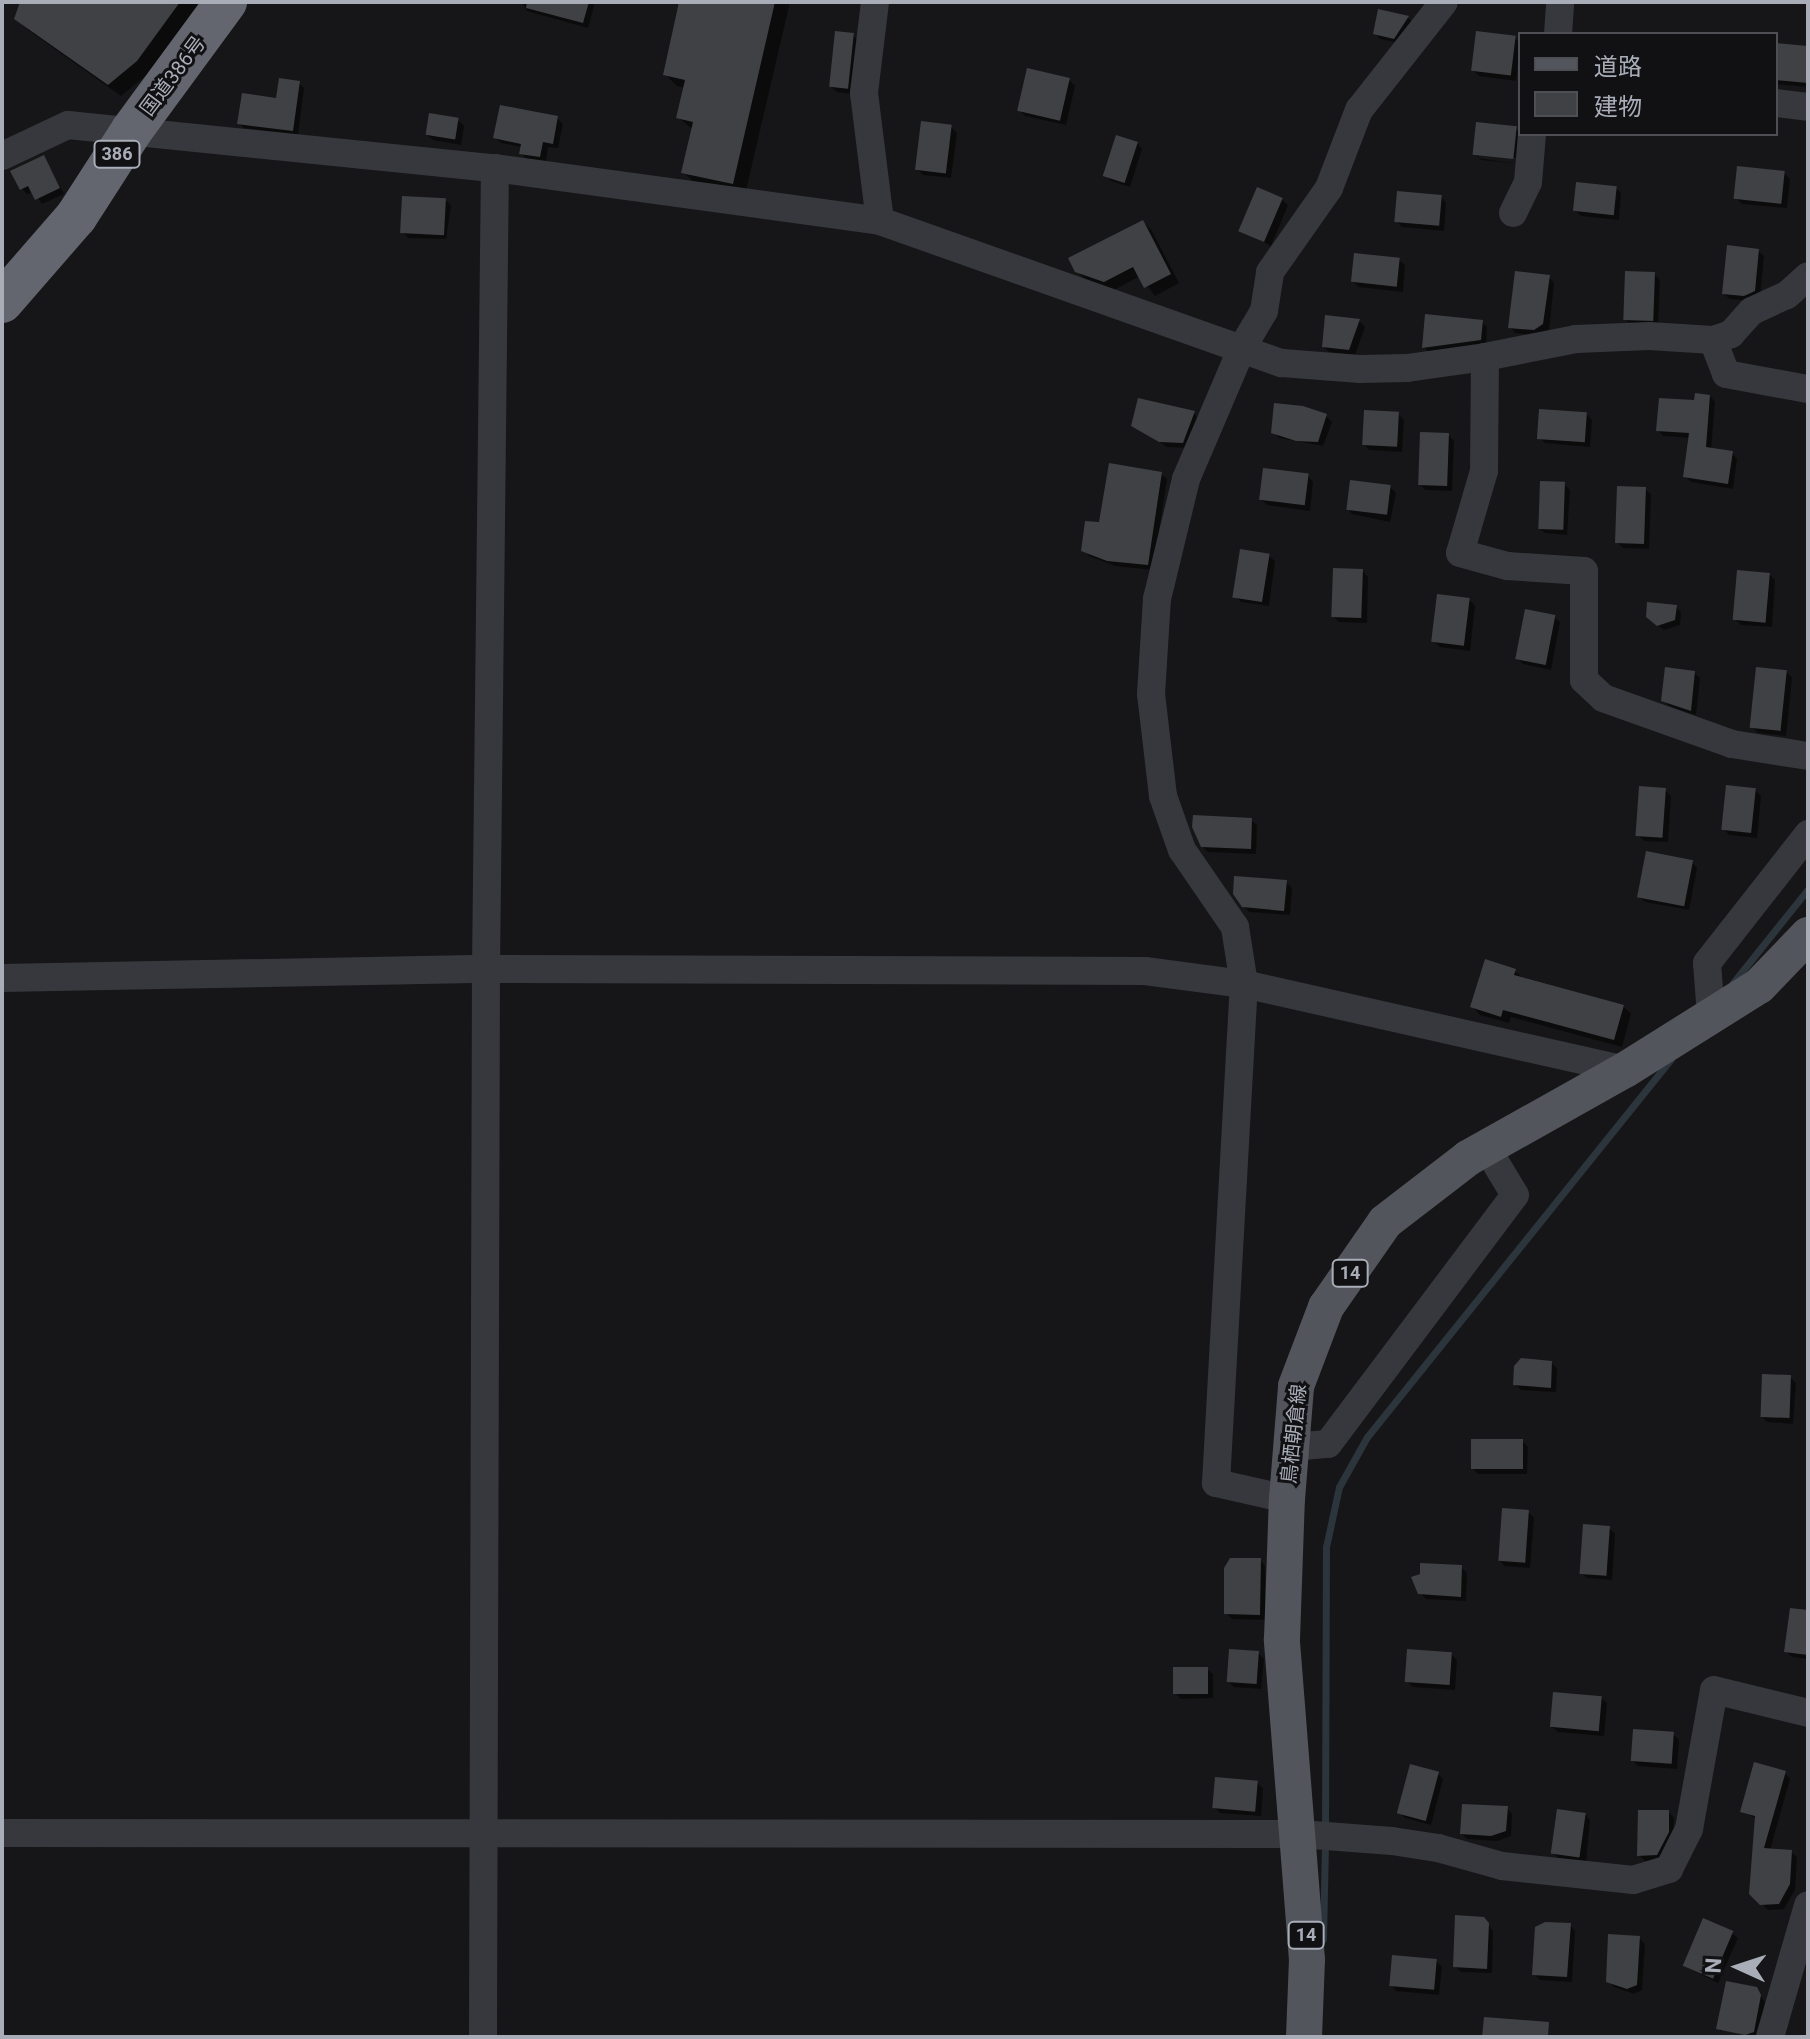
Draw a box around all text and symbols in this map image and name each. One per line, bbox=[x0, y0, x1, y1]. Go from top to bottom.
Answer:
street label: 国道386号 bbox=[135, 31, 211, 121]
legend bbox=[1518, 32, 1778, 136]
text: 道路 bbox=[1594, 53, 1642, 81]
text: 建物 bbox=[1594, 93, 1642, 121]
road number: 386 bbox=[93, 140, 141, 168]
road number: 14 bbox=[1330, 1259, 1370, 1287]
street label: 鳥栖朝倉線 bbox=[1277, 1383, 1311, 1485]
road number: 14 bbox=[1286, 1921, 1326, 1949]
north arrow bbox=[1698, 1927, 1778, 2007]
text: N bbox=[1701, 1957, 1726, 1974]

